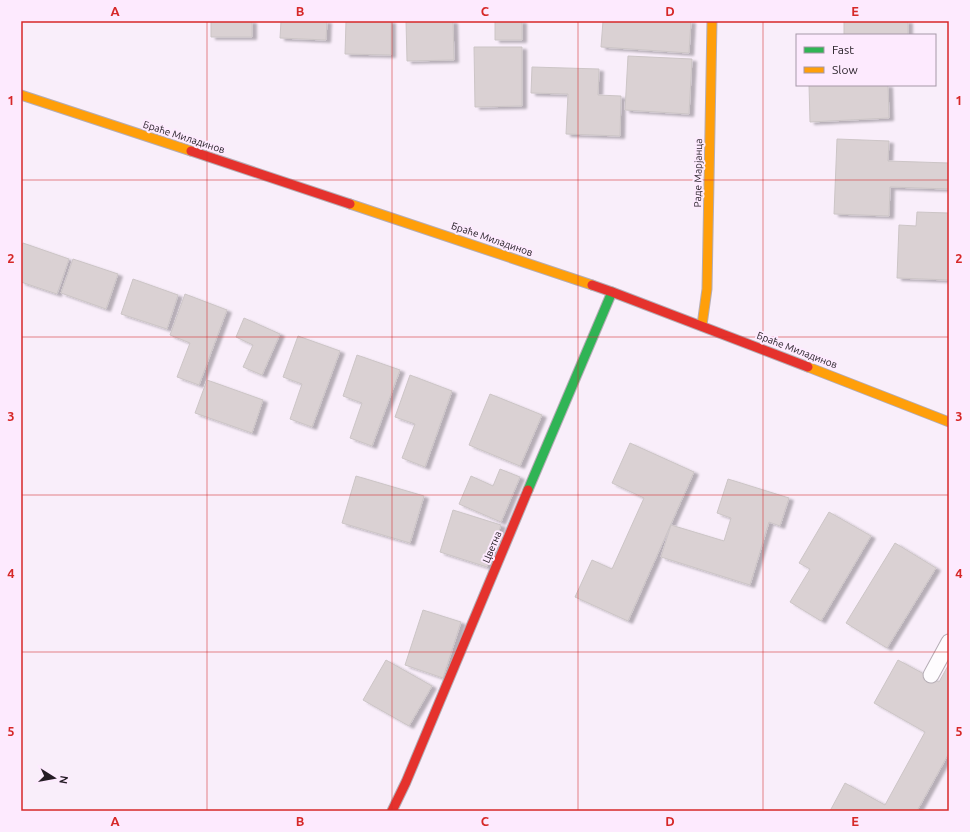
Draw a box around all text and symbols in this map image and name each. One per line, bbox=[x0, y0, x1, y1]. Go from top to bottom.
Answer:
text: A bbox=[110, 4, 120, 18]
text: B bbox=[296, 4, 305, 18]
text: C bbox=[481, 4, 490, 18]
text: D bbox=[665, 4, 675, 18]
text: E bbox=[851, 4, 859, 18]
legend bbox=[796, 34, 936, 86]
text: Fast bbox=[832, 43, 854, 56]
text: Slow bbox=[832, 63, 858, 76]
text: 1 bbox=[7, 93, 15, 107]
text: 1 bbox=[955, 93, 963, 107]
street label: Браће Миладинов bbox=[142, 119, 226, 155]
street label: Раде Марјанца bbox=[692, 139, 704, 207]
street label: Браће Миладинов bbox=[450, 220, 534, 258]
text: 2 bbox=[7, 251, 15, 265]
text: 2 bbox=[955, 251, 963, 265]
street label: Браће Миладинов bbox=[755, 330, 839, 370]
text: 3 bbox=[7, 409, 15, 423]
text: 3 bbox=[955, 409, 963, 423]
street label: Цветна bbox=[480, 529, 504, 565]
text: 4 bbox=[7, 566, 15, 580]
text: 4 bbox=[955, 566, 963, 580]
text: 5 bbox=[7, 724, 15, 738]
text: 5 bbox=[955, 724, 963, 738]
north arrow bbox=[34, 758, 74, 798]
text: N bbox=[57, 775, 70, 785]
text: A bbox=[110, 814, 120, 828]
text: B bbox=[296, 814, 305, 828]
text: C bbox=[481, 814, 490, 828]
text: D bbox=[665, 814, 675, 828]
text: E bbox=[851, 814, 859, 828]

